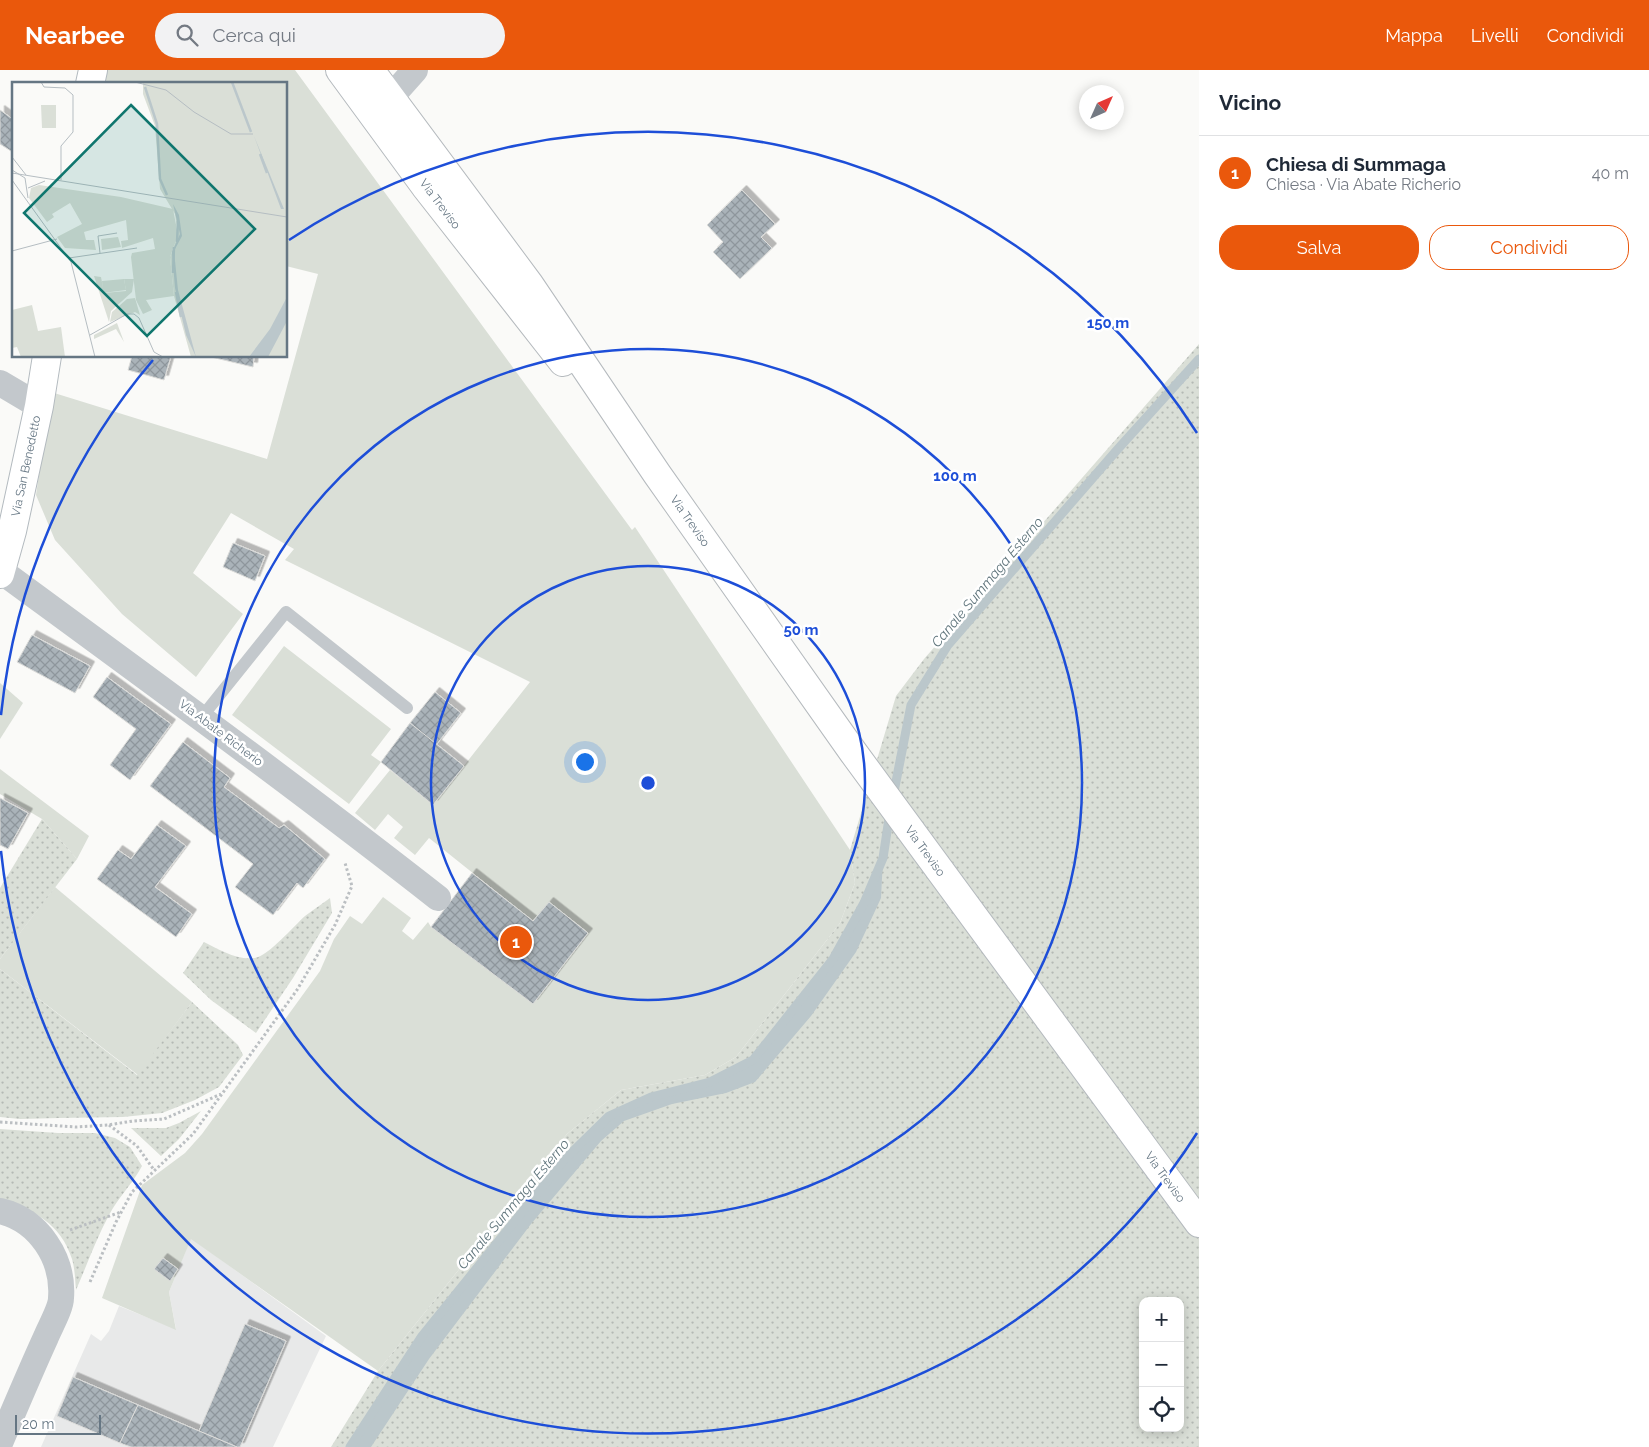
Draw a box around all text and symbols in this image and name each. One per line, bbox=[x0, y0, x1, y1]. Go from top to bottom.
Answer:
search box bbox=[155, 13, 505, 58]
text: Nearbee bbox=[25, 21, 125, 50]
icon: search bbox=[173, 21, 201, 49]
text: Cerca qui bbox=[213, 24, 296, 46]
text: Mappa bbox=[1385, 25, 1443, 46]
text: Livelli bbox=[1471, 25, 1519, 46]
text: Condividi bbox=[1547, 25, 1624, 46]
inset map bbox=[12, 82, 288, 358]
north arrow bbox=[1079, 85, 1124, 130]
text: Vicino bbox=[1219, 90, 1281, 115]
text: Chiesa di Summaga bbox=[1266, 153, 1446, 175]
text: 1 bbox=[1231, 164, 1239, 183]
text: 40 m bbox=[1592, 164, 1629, 183]
text: Chiesa · Via Abate Richerio bbox=[1266, 175, 1461, 194]
street label: Via Treviso bbox=[417, 176, 463, 232]
button: Salva bbox=[1219, 225, 1419, 270]
button: Condividi bbox=[1429, 225, 1629, 270]
text: 150 m bbox=[1087, 314, 1129, 332]
street label: Via San Benedetto bbox=[8, 414, 44, 518]
text: 100 m bbox=[933, 467, 977, 485]
street label: Via Treviso bbox=[667, 493, 713, 549]
water label: Canale Summaga Esterno bbox=[928, 514, 1046, 650]
text: 50 m bbox=[783, 621, 819, 639]
street label: Via Abate Richerio bbox=[176, 697, 266, 769]
your location bbox=[572, 749, 598, 775]
centre of rings bbox=[639, 774, 657, 792]
street label: Via Treviso bbox=[902, 823, 948, 879]
pin: 1 bbox=[500, 923, 532, 961]
water label: Canale Summaga Esterno bbox=[454, 1136, 572, 1272]
street label: Via Treviso bbox=[1142, 1149, 1188, 1205]
map controls bbox=[1139, 1297, 1184, 1432]
button: + bbox=[1139, 1297, 1184, 1342]
button: − bbox=[1139, 1342, 1184, 1387]
button: locate bbox=[1139, 1387, 1184, 1432]
scale bar bbox=[15, 1412, 101, 1435]
text: 20 m bbox=[22, 1416, 54, 1432]

